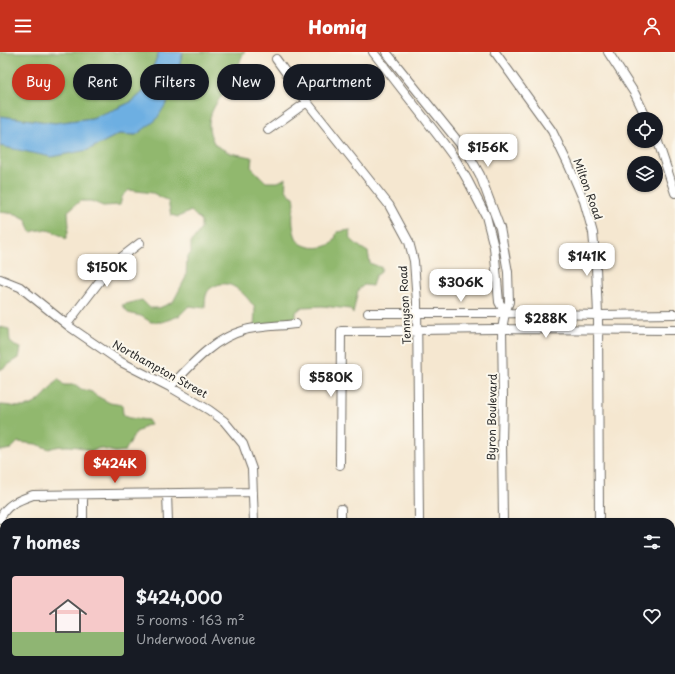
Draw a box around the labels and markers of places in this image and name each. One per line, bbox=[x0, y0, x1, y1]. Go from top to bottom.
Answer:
pin: $156K bbox=[460, 134, 516, 168]
pin: $141K bbox=[559, 243, 615, 277]
pin: $150K bbox=[79, 254, 135, 288]
pin: $306K bbox=[433, 269, 489, 303]
pin: $288K bbox=[518, 305, 574, 339]
pin: $580K bbox=[303, 364, 359, 398]
pin: $424K bbox=[87, 450, 143, 484]

